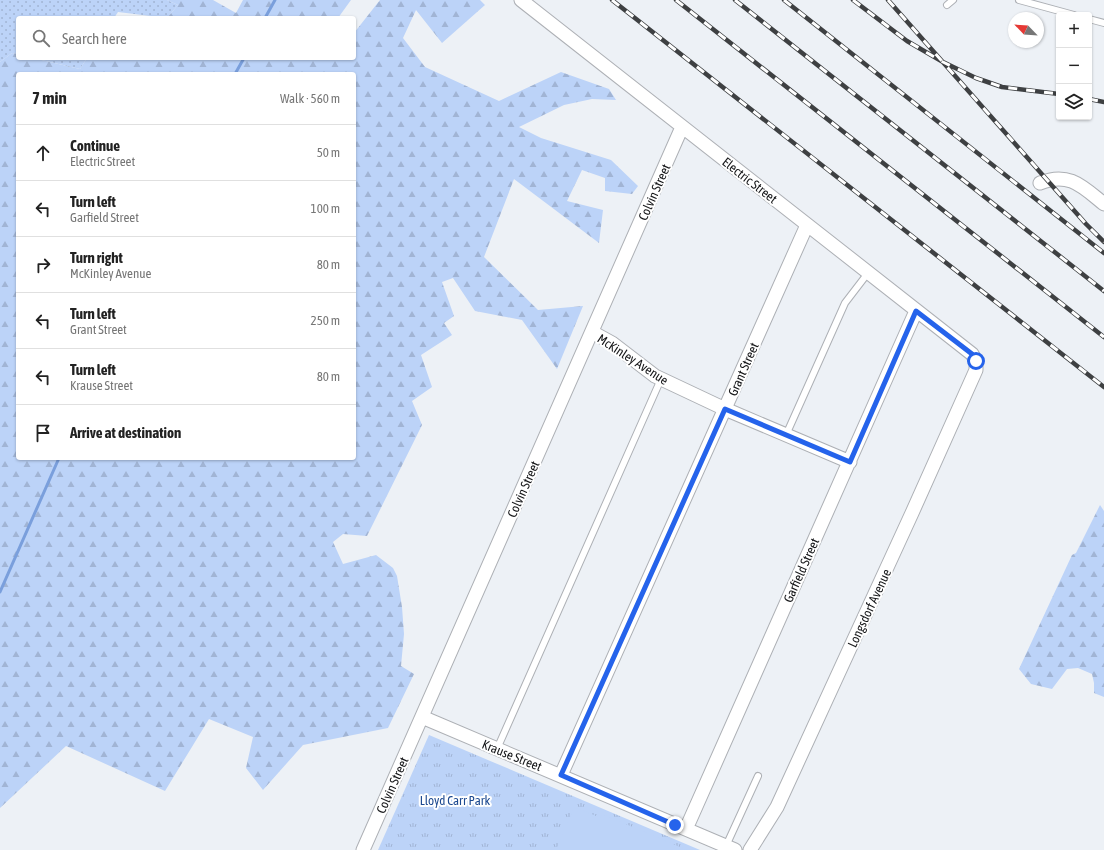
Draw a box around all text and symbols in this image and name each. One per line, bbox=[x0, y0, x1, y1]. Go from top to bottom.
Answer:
north arrow bbox=[1008, 12, 1044, 48]
map controls bbox=[1056, 12, 1092, 120]
button: + bbox=[1056, 12, 1092, 48]
search box bbox=[16, 16, 356, 60]
icon: search bbox=[30, 27, 52, 49]
text: Search here bbox=[62, 30, 127, 47]
button: − bbox=[1056, 48, 1092, 84]
button: layers bbox=[1056, 84, 1092, 120]
text: 7 min bbox=[32, 88, 67, 108]
text: Walk · 560 m bbox=[280, 91, 340, 106]
text: Continue bbox=[70, 137, 120, 154]
icon: ahead bbox=[32, 142, 54, 164]
text: 50 m bbox=[317, 145, 340, 160]
text: Electric Street bbox=[70, 154, 135, 169]
street label: Electric Street bbox=[719, 154, 780, 207]
street label: Colvin Street bbox=[635, 161, 674, 223]
text: Turn left bbox=[70, 193, 116, 210]
icon: left bbox=[32, 198, 54, 220]
text: 100 m bbox=[311, 201, 340, 216]
text: Garfield Street bbox=[70, 210, 139, 225]
text: Turn right bbox=[70, 249, 123, 266]
icon: right bbox=[32, 254, 54, 276]
text: 80 m bbox=[317, 257, 340, 272]
text: McKinley Avenue bbox=[70, 266, 151, 281]
text: Turn left bbox=[70, 305, 116, 322]
icon: left bbox=[32, 310, 54, 332]
text: 250 m bbox=[311, 313, 340, 328]
text: Grant Street bbox=[70, 322, 127, 337]
street label: McKinley Avenue bbox=[595, 331, 671, 388]
street label: Grant Street bbox=[725, 340, 762, 398]
route start bbox=[967, 352, 985, 370]
text: Turn left bbox=[70, 361, 116, 378]
icon: left bbox=[32, 366, 54, 388]
text: 80 m bbox=[317, 369, 340, 384]
text: Krause Street bbox=[70, 378, 133, 393]
icon: arrive bbox=[32, 422, 54, 444]
text: Arrive at destination bbox=[70, 424, 181, 441]
street label: Colvin Street bbox=[504, 458, 543, 520]
street label: Garfield Street bbox=[781, 535, 822, 605]
street label: Longsdorf Avenue bbox=[845, 566, 894, 650]
street label: Krause Street bbox=[480, 737, 544, 774]
street label: Colvin Street bbox=[373, 754, 412, 816]
park label: Lloyd Carr Park bbox=[420, 793, 491, 808]
route end bbox=[666, 816, 684, 834]

